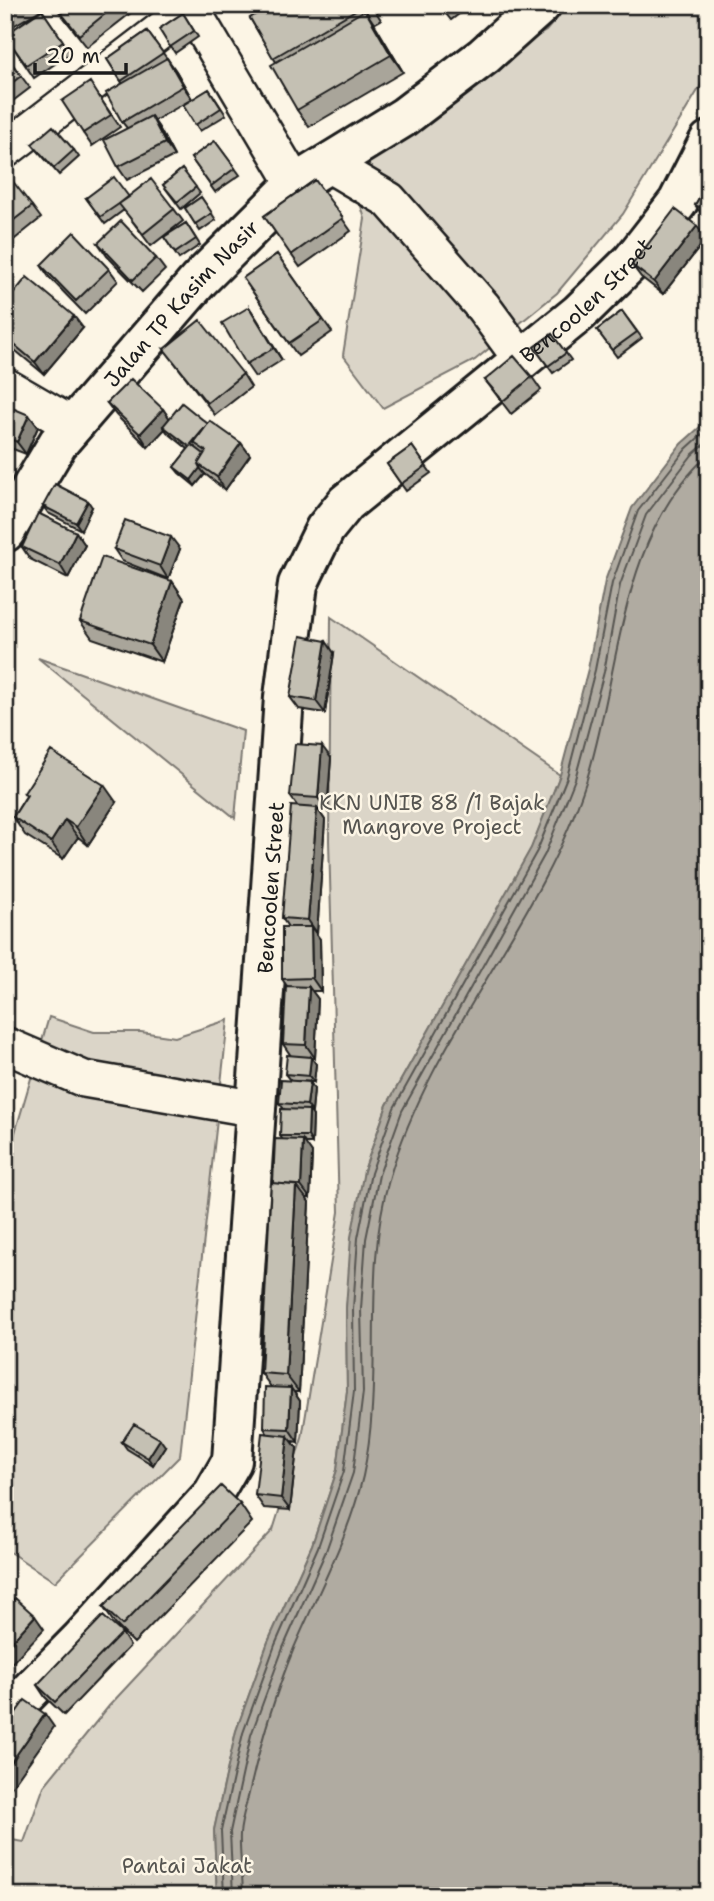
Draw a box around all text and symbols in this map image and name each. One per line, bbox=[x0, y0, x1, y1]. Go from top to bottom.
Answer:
scale bar bbox=[35, 32, 126, 76]
text: 20 m bbox=[46, 42, 100, 70]
street label: Jalan TP Kasim Nasir bbox=[98, 214, 265, 393]
street label: Bencoolen Street bbox=[514, 232, 659, 370]
park label: KKN UNIB 88 /1 Bajak Mangrove Project bbox=[319, 789, 545, 841]
street label: Bencoolen Street bbox=[251, 801, 291, 974]
park label: Pantai Jakat bbox=[122, 1852, 252, 1880]

